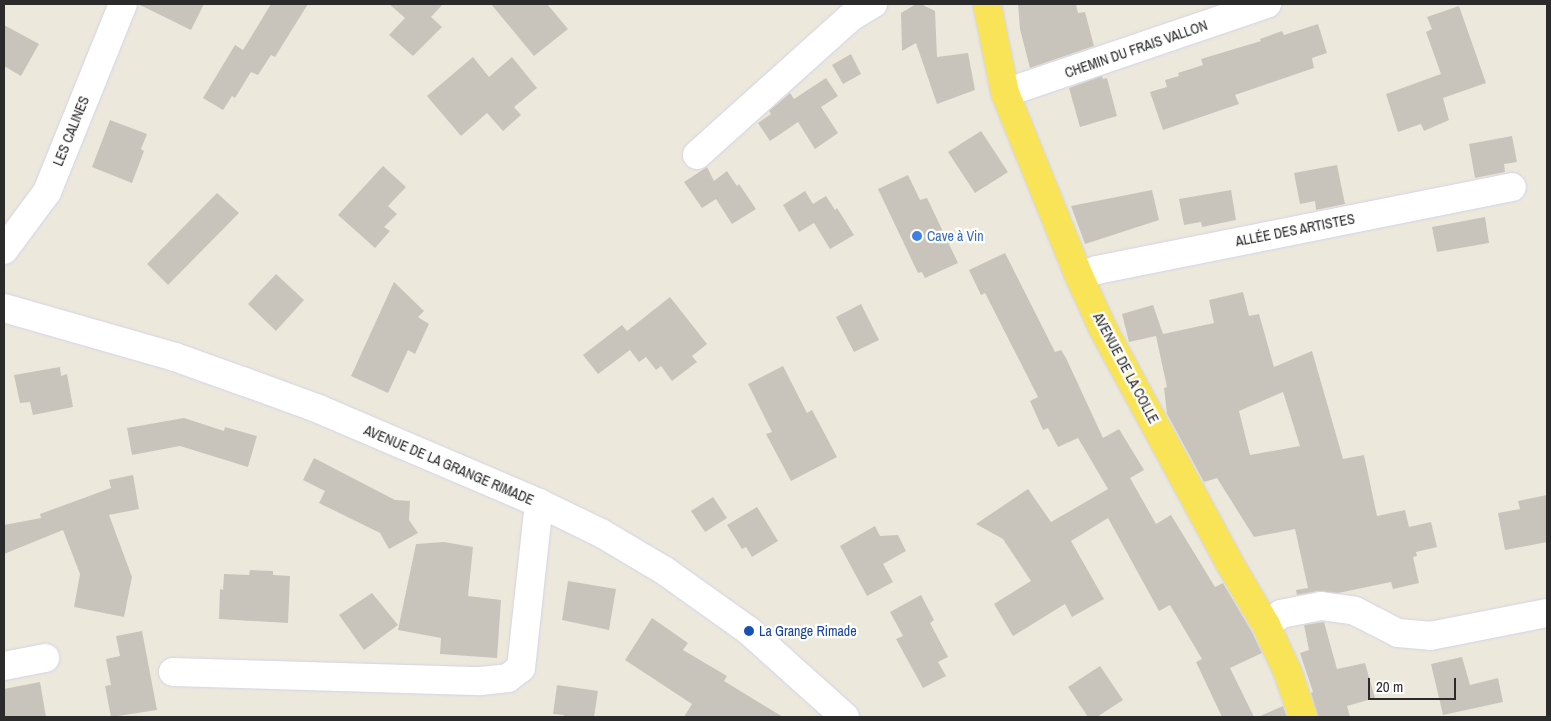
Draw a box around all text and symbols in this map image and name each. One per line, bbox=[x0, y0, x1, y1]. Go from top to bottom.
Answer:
street label: CHEMIN DU FRAIS VALLON bbox=[1062, 17, 1210, 81]
street label: LES CALINES bbox=[49, 94, 93, 168]
street label: ALLÉE DES ARTISTES bbox=[1234, 210, 1356, 250]
place label: Cave à Vin bbox=[927, 228, 984, 244]
marker: Cave à Vin bbox=[911, 230, 923, 242]
street label: AVENUE DE LA COLLE bbox=[1090, 310, 1162, 426]
street label: AVENUE DE LA GRANGE RIMADE bbox=[361, 421, 537, 509]
place label: La Grange Rimade bbox=[759, 623, 857, 639]
marker: La Grange Rimade bbox=[743, 625, 755, 637]
scale bar bbox=[1371, 668, 1458, 700]
text: 20 m bbox=[1376, 676, 1403, 697]

